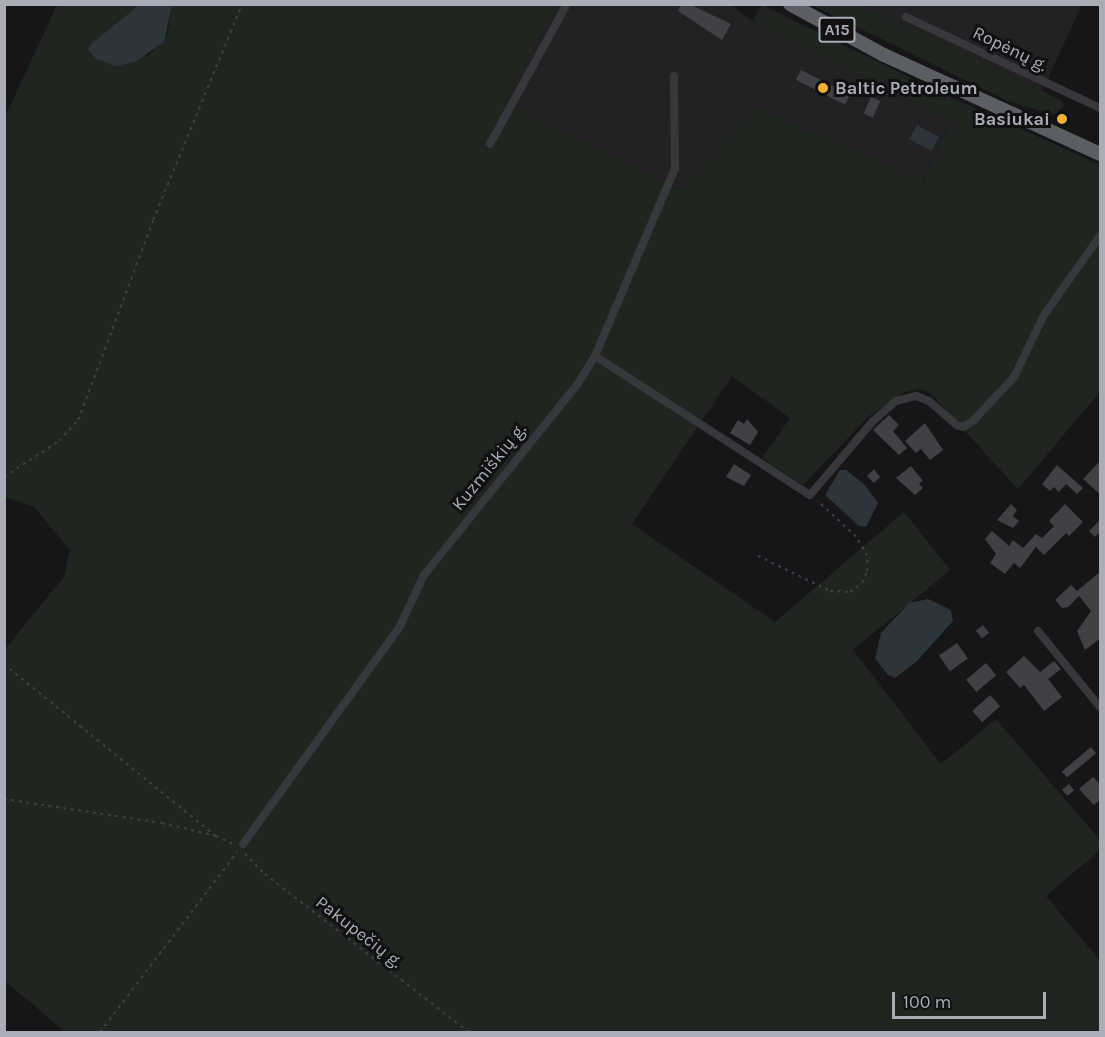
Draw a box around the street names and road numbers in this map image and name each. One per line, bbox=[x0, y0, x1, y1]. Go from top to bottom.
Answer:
road number: A15 bbox=[818, 17, 856, 43]
street label: Ropėnų g. bbox=[969, 22, 1051, 76]
street label: Kuzmiškių g. bbox=[447, 419, 531, 515]
street label: Pakupečių g. bbox=[311, 892, 407, 972]

